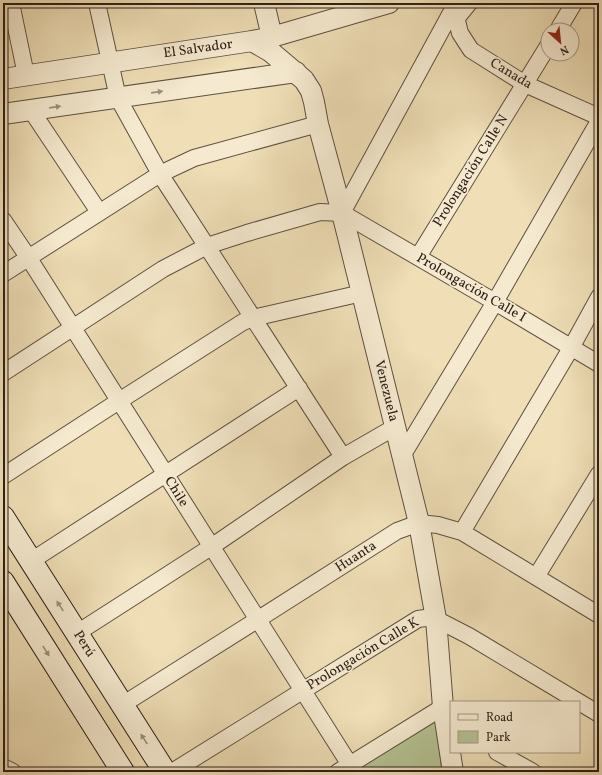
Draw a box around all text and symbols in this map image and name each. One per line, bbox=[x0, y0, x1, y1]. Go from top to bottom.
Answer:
north arrow bbox=[540, 22, 580, 62]
street label: El Salvador bbox=[162, 35, 234, 63]
text: N bbox=[557, 41, 571, 58]
street label: Canada bbox=[486, 54, 536, 94]
one-way arrow bbox=[151, 89, 163, 95]
one-way arrow bbox=[49, 104, 62, 110]
street label: Prolongación Calle N bbox=[429, 111, 513, 231]
street label: Prolongación Calle I bbox=[413, 249, 529, 327]
street label: Venezuela bbox=[369, 358, 403, 424]
street label: Chile bbox=[159, 473, 193, 511]
street label: Huanta bbox=[332, 537, 380, 577]
one-way arrow bbox=[56, 600, 63, 611]
street label: Prolongación Calle K bbox=[303, 613, 423, 695]
street label: Perú bbox=[68, 627, 100, 661]
one-way arrow bbox=[43, 645, 50, 656]
legend bbox=[450, 701, 580, 753]
text: Road bbox=[486, 710, 513, 726]
text: Park bbox=[486, 730, 511, 746]
one-way arrow bbox=[140, 734, 148, 744]

